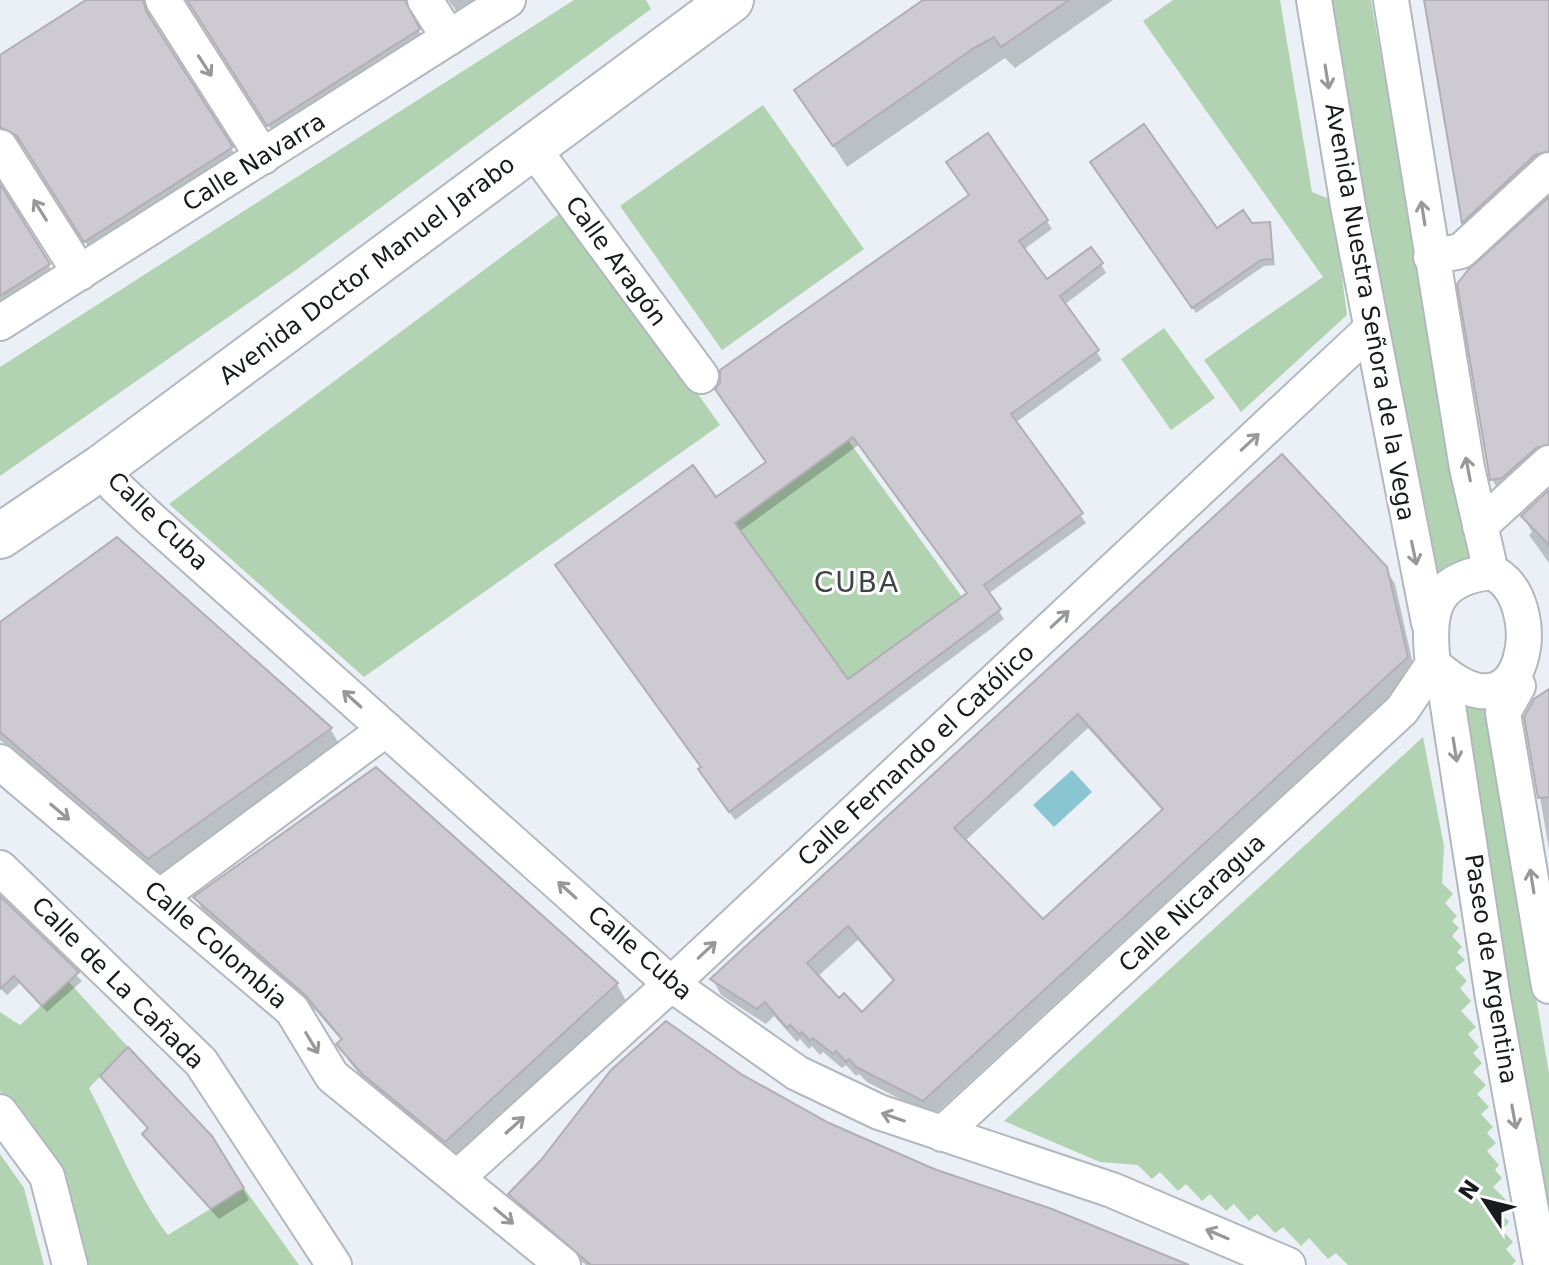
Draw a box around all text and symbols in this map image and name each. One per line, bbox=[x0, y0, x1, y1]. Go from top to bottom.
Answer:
one-way arrow bbox=[196, 54, 213, 76]
one-way arrow bbox=[1320, 64, 1335, 89]
street label: Avenida Nuestra Señora de la Vega bbox=[1319, 101, 1421, 523]
street label: Calle Navarra bbox=[178, 107, 330, 217]
street label: Avenida Doctor Manuel Jarabo bbox=[214, 150, 520, 390]
street label: Calle Aragón bbox=[560, 191, 672, 331]
one-way arrow bbox=[31, 199, 47, 222]
one-way arrow bbox=[1415, 200, 1430, 226]
one-way arrow bbox=[1240, 432, 1260, 451]
one-way arrow bbox=[1459, 457, 1474, 482]
street label: Calle Cuba bbox=[102, 466, 214, 576]
one-way arrow bbox=[1408, 540, 1423, 565]
district label: CUBA bbox=[814, 566, 900, 599]
one-way arrow bbox=[1050, 610, 1070, 629]
street label: Calle Fernando el Católico bbox=[792, 638, 1040, 872]
one-way arrow bbox=[343, 690, 363, 708]
one-way arrow bbox=[1449, 736, 1464, 762]
one-way arrow bbox=[49, 803, 70, 821]
street label: Calle Nicaragua bbox=[1113, 828, 1271, 978]
street label: Paseo de Argentina bbox=[1459, 852, 1523, 1086]
one-way arrow bbox=[1524, 869, 1539, 895]
street label: Calle Colombia bbox=[139, 875, 293, 1015]
one-way arrow bbox=[557, 881, 577, 900]
street label: Calle de La Cañada bbox=[26, 891, 210, 1075]
street label: Calle Cuba bbox=[582, 900, 698, 1006]
one-way arrow bbox=[697, 941, 717, 960]
one-way arrow bbox=[304, 1031, 320, 1054]
one-way arrow bbox=[1508, 1104, 1523, 1129]
one-way arrow bbox=[881, 1108, 906, 1123]
one-way arrow bbox=[504, 1117, 524, 1135]
north arrow bbox=[1445, 1161, 1525, 1241]
text: N bbox=[1454, 1175, 1485, 1205]
one-way arrow bbox=[493, 1207, 514, 1225]
one-way arrow bbox=[1205, 1225, 1230, 1240]

